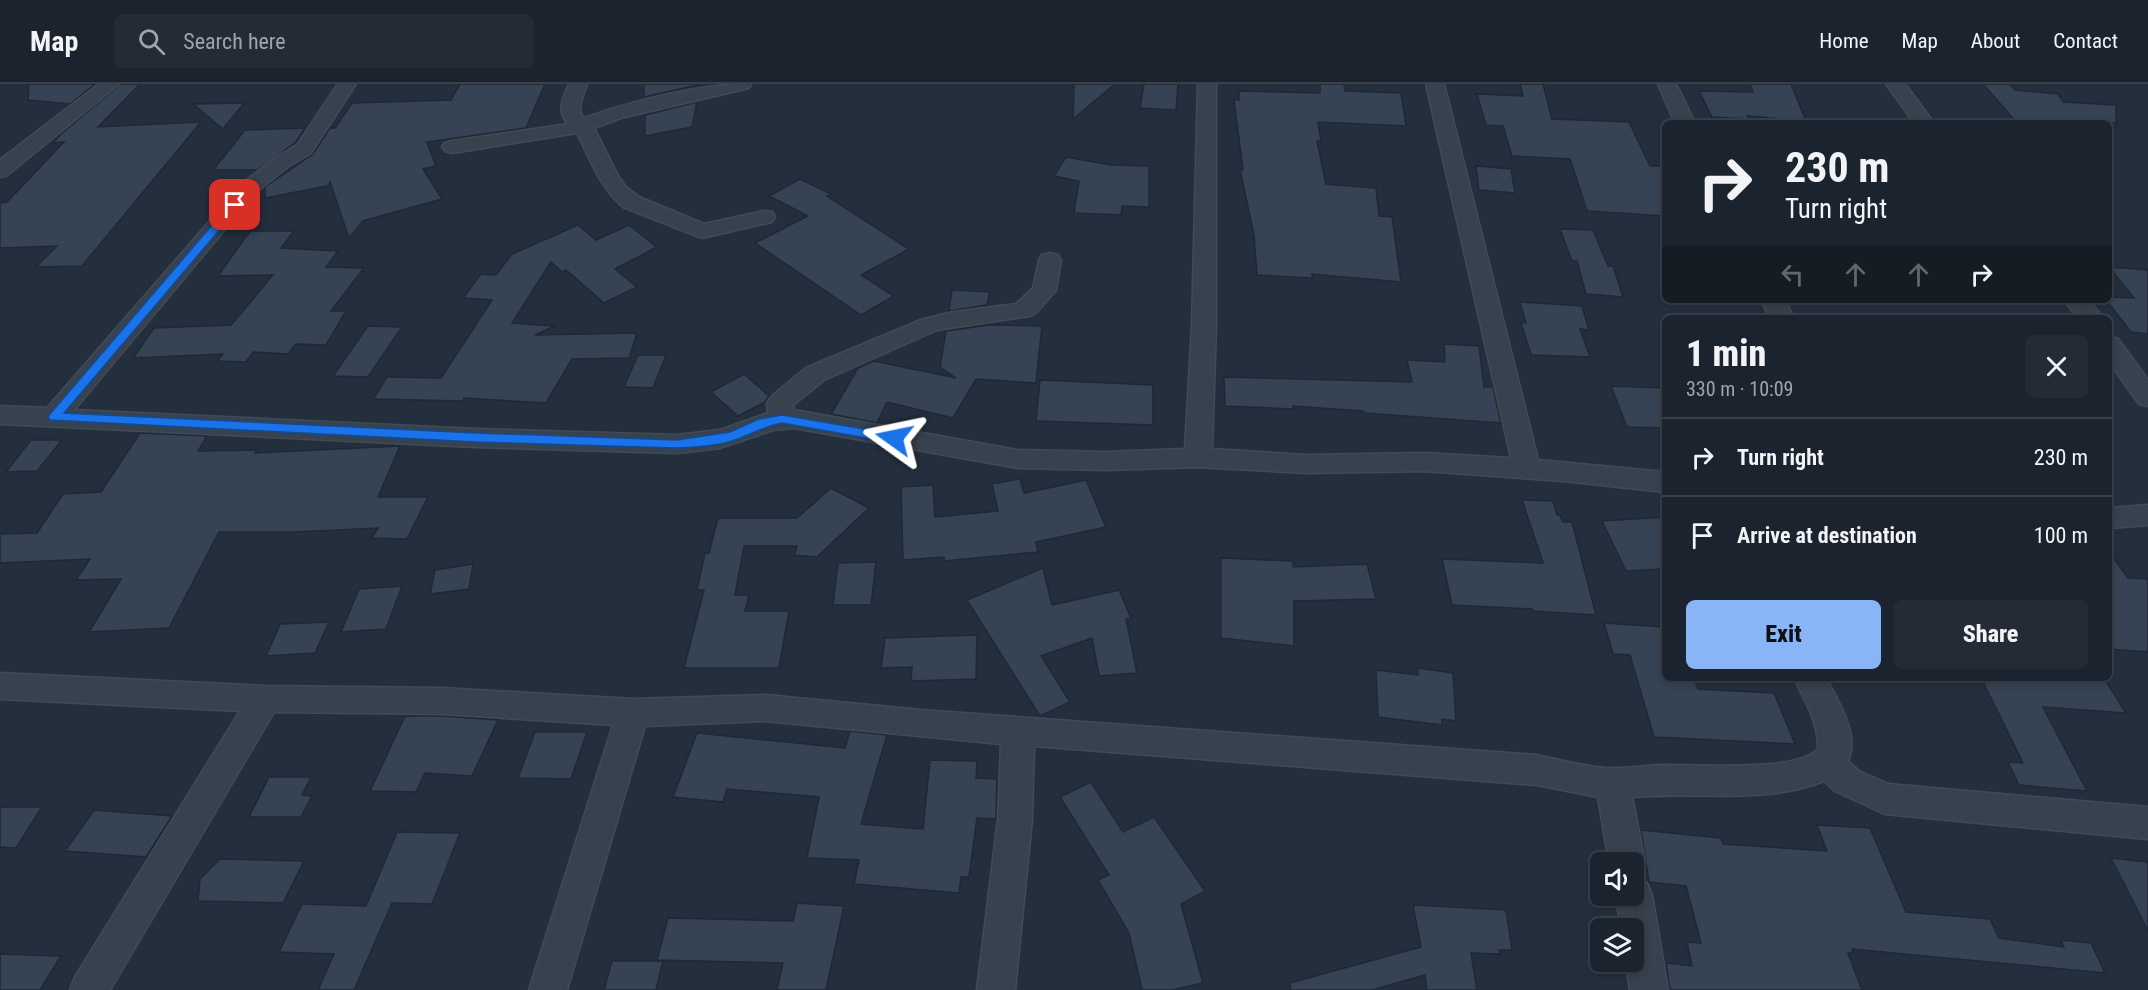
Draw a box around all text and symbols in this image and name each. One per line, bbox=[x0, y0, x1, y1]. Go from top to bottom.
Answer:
search box bbox=[114, 14, 534, 68]
text: Map bbox=[30, 25, 78, 58]
icon: search bbox=[135, 25, 168, 58]
text: Search here bbox=[183, 29, 286, 54]
text: Home bbox=[1819, 29, 1869, 53]
text: Map bbox=[1902, 29, 1938, 53]
text: About bbox=[1971, 29, 2020, 53]
text: Contact bbox=[2053, 29, 2118, 53]
text: 230 m bbox=[1785, 143, 1890, 192]
icon: right bbox=[1686, 144, 1764, 222]
pin bbox=[209, 179, 260, 230]
icon: arrive bbox=[218, 188, 251, 221]
text: Turn right bbox=[1785, 193, 1887, 225]
icon: left bbox=[1776, 258, 1809, 291]
icon: ahead bbox=[1839, 258, 1872, 291]
icon: ahead bbox=[1902, 258, 1935, 291]
icon: right bbox=[1965, 258, 1998, 291]
text: 1 min bbox=[1686, 333, 1766, 375]
button: close bbox=[2025, 335, 2088, 398]
text: 330 m · 10:09 bbox=[1686, 377, 1793, 401]
position arrow bbox=[862, 406, 926, 470]
icon: right bbox=[1686, 441, 1719, 474]
text: Turn right bbox=[1737, 445, 1824, 470]
text: 230 m bbox=[2034, 445, 2088, 470]
icon: arrive bbox=[1686, 519, 1719, 552]
text: Arrive at destination bbox=[1737, 523, 1917, 548]
text: 100 m bbox=[2034, 523, 2088, 548]
button: Exit bbox=[1686, 600, 1881, 669]
button: Share bbox=[1893, 600, 2088, 669]
map controls bbox=[1590, 852, 1644, 972]
button: sound bbox=[1590, 852, 1644, 906]
button: layers bbox=[1590, 918, 1644, 972]

